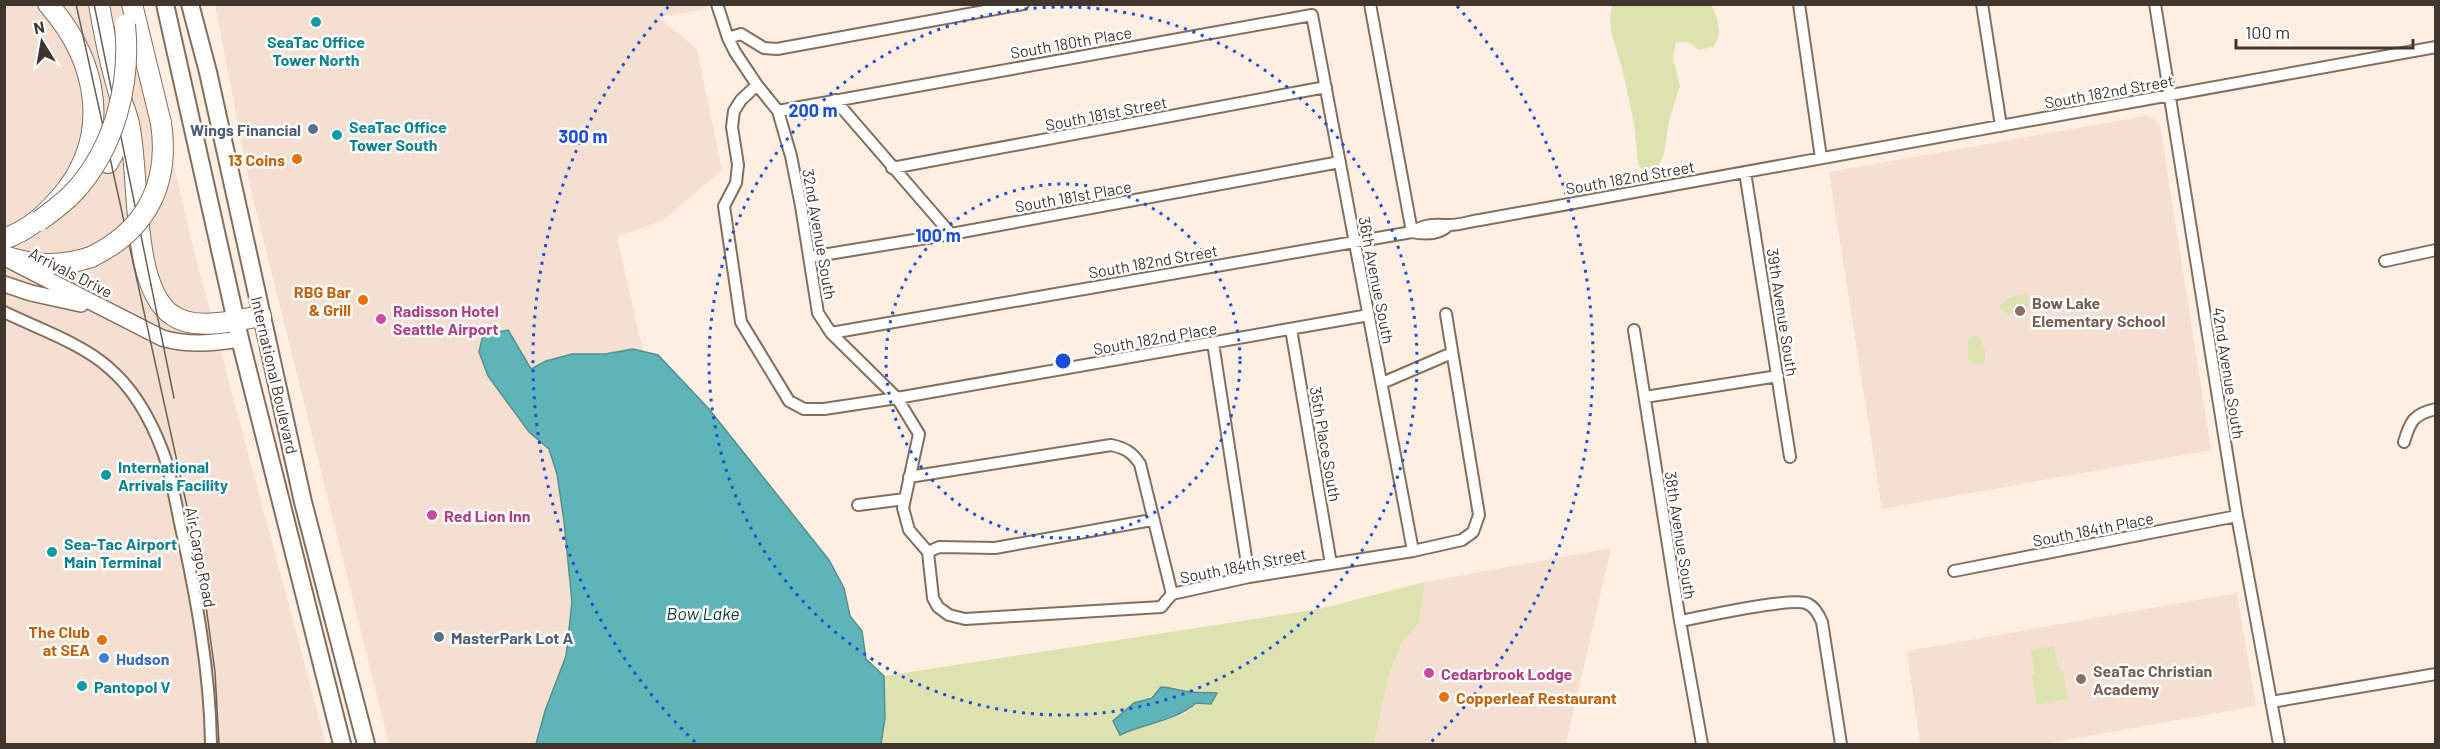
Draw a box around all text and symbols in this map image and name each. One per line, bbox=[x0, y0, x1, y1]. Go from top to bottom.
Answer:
north arrow bbox=[12, 12, 72, 72]
scale bar bbox=[2236, 12, 2413, 50]
marker: SeaTac Office Tower North bbox=[309, 15, 323, 29]
text: N bbox=[32, 16, 46, 37]
text: 100 m bbox=[2245, 21, 2290, 43]
street label: South 180th Place bbox=[1009, 22, 1133, 62]
place label: SeaTac Office Tower North bbox=[267, 32, 365, 69]
street label: South 182nd Street bbox=[2043, 70, 2175, 112]
street label: South 181st Street bbox=[1043, 92, 1169, 134]
text: 200 m bbox=[788, 99, 838, 121]
place label: SeaTac Office Tower South bbox=[349, 117, 447, 154]
place label: Wings Financial bbox=[190, 120, 301, 139]
marker: Wings Financial bbox=[306, 122, 320, 136]
text: 300 m bbox=[559, 125, 607, 147]
marker: SeaTac Office Tower South bbox=[330, 128, 344, 142]
place label: 13 Coins bbox=[228, 150, 285, 169]
marker: 13 Coins bbox=[290, 152, 304, 166]
street label: South 182nd Street bbox=[1564, 156, 1696, 198]
street label: 32nd Avenue South bbox=[799, 167, 841, 301]
street label: South 181st Place bbox=[1013, 176, 1133, 216]
street label: 36th Avenue South bbox=[1355, 215, 1399, 345]
text: 100 m bbox=[915, 224, 961, 246]
street label: South 182nd Street bbox=[1087, 240, 1219, 282]
street label: Arrivals Drive bbox=[26, 243, 116, 301]
street label: 39th Avenue South bbox=[1763, 247, 1803, 377]
place label: RBG Bar & Grill bbox=[294, 282, 351, 319]
marker: RBG Bar & Grill bbox=[356, 293, 370, 307]
place label: Bow Lake Elementary School bbox=[2032, 293, 2166, 330]
street label: International Boulevard bbox=[248, 294, 302, 456]
place label: Radisson Hotel Seattle Airport bbox=[393, 301, 499, 338]
marker: Bow Lake Elementary School bbox=[2013, 304, 2027, 318]
street label: 42nd Avenue South bbox=[2209, 306, 2249, 440]
marker: Radisson Hotel Seattle Airport bbox=[374, 312, 388, 326]
street label: South 182nd Place bbox=[1092, 318, 1218, 358]
centre of rings bbox=[1053, 351, 1073, 371]
street label: 35th Place South bbox=[1307, 385, 1345, 503]
place label: International Arrivals Facility bbox=[118, 457, 228, 494]
marker: International Arrivals Facility bbox=[99, 468, 113, 482]
street label: 38th Avenue South bbox=[1661, 470, 1701, 600]
street label: Air Cargo Road bbox=[182, 505, 220, 609]
place label: Red Lion Inn bbox=[444, 506, 531, 525]
marker: Red Lion Inn bbox=[425, 508, 439, 522]
street label: South 184th Place bbox=[2031, 508, 2155, 550]
place label: Sea-Tac Airport Main Terminal bbox=[64, 534, 177, 571]
street label: South 184th Street bbox=[1178, 543, 1308, 587]
marker: Sea-Tac Airport Main Terminal bbox=[45, 545, 59, 559]
water label: Bow Lake bbox=[666, 602, 740, 624]
place label: The Club at SEA bbox=[29, 622, 90, 659]
place label: MasterPark Lot A bbox=[451, 628, 574, 647]
marker: MasterPark Lot A bbox=[432, 630, 446, 644]
marker: The Club at SEA bbox=[95, 633, 109, 647]
place label: Hudson bbox=[116, 649, 170, 668]
marker: Hudson bbox=[97, 651, 111, 665]
place label: SeaTac Christian Academy bbox=[2093, 661, 2212, 698]
place label: Cedarbrook Lodge bbox=[1441, 664, 1573, 683]
marker: Cedarbrook Lodge bbox=[1422, 666, 1436, 680]
marker: SeaTac Christian Academy bbox=[2074, 672, 2088, 686]
place label: Pantopol V bbox=[94, 677, 171, 696]
marker: Pantopol V bbox=[75, 679, 89, 693]
place label: Copperleaf Restaurant bbox=[1456, 688, 1617, 707]
marker: Copperleaf Restaurant bbox=[1437, 690, 1451, 704]

